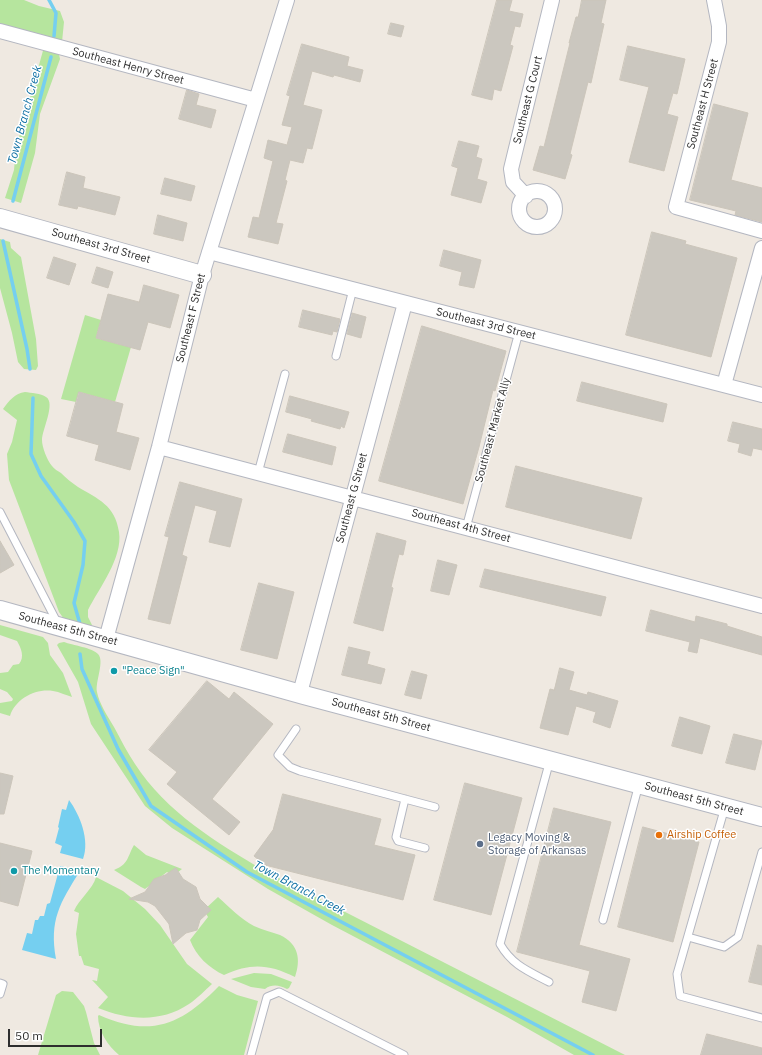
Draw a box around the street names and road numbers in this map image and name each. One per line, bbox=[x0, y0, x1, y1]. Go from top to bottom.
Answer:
street label: Southeast Henry Street bbox=[71, 45, 185, 87]
street label: Southeast G Court bbox=[511, 55, 545, 145]
street label: Southeast H Street bbox=[685, 57, 721, 151]
street label: Southeast 3rd Street bbox=[50, 226, 152, 266]
street label: Southeast F Street bbox=[174, 272, 208, 364]
street label: Southeast 3rd Street bbox=[435, 305, 537, 343]
street label: Southeast Market Ally bbox=[473, 376, 513, 484]
street label: Southeast G Street bbox=[334, 451, 370, 545]
street label: Southeast 4th Street bbox=[410, 506, 512, 546]
street label: Southeast 5th Street bbox=[17, 609, 119, 649]
street label: Southeast 5th Street bbox=[330, 695, 432, 735]
street label: Southeast 5th Street bbox=[643, 779, 745, 819]

